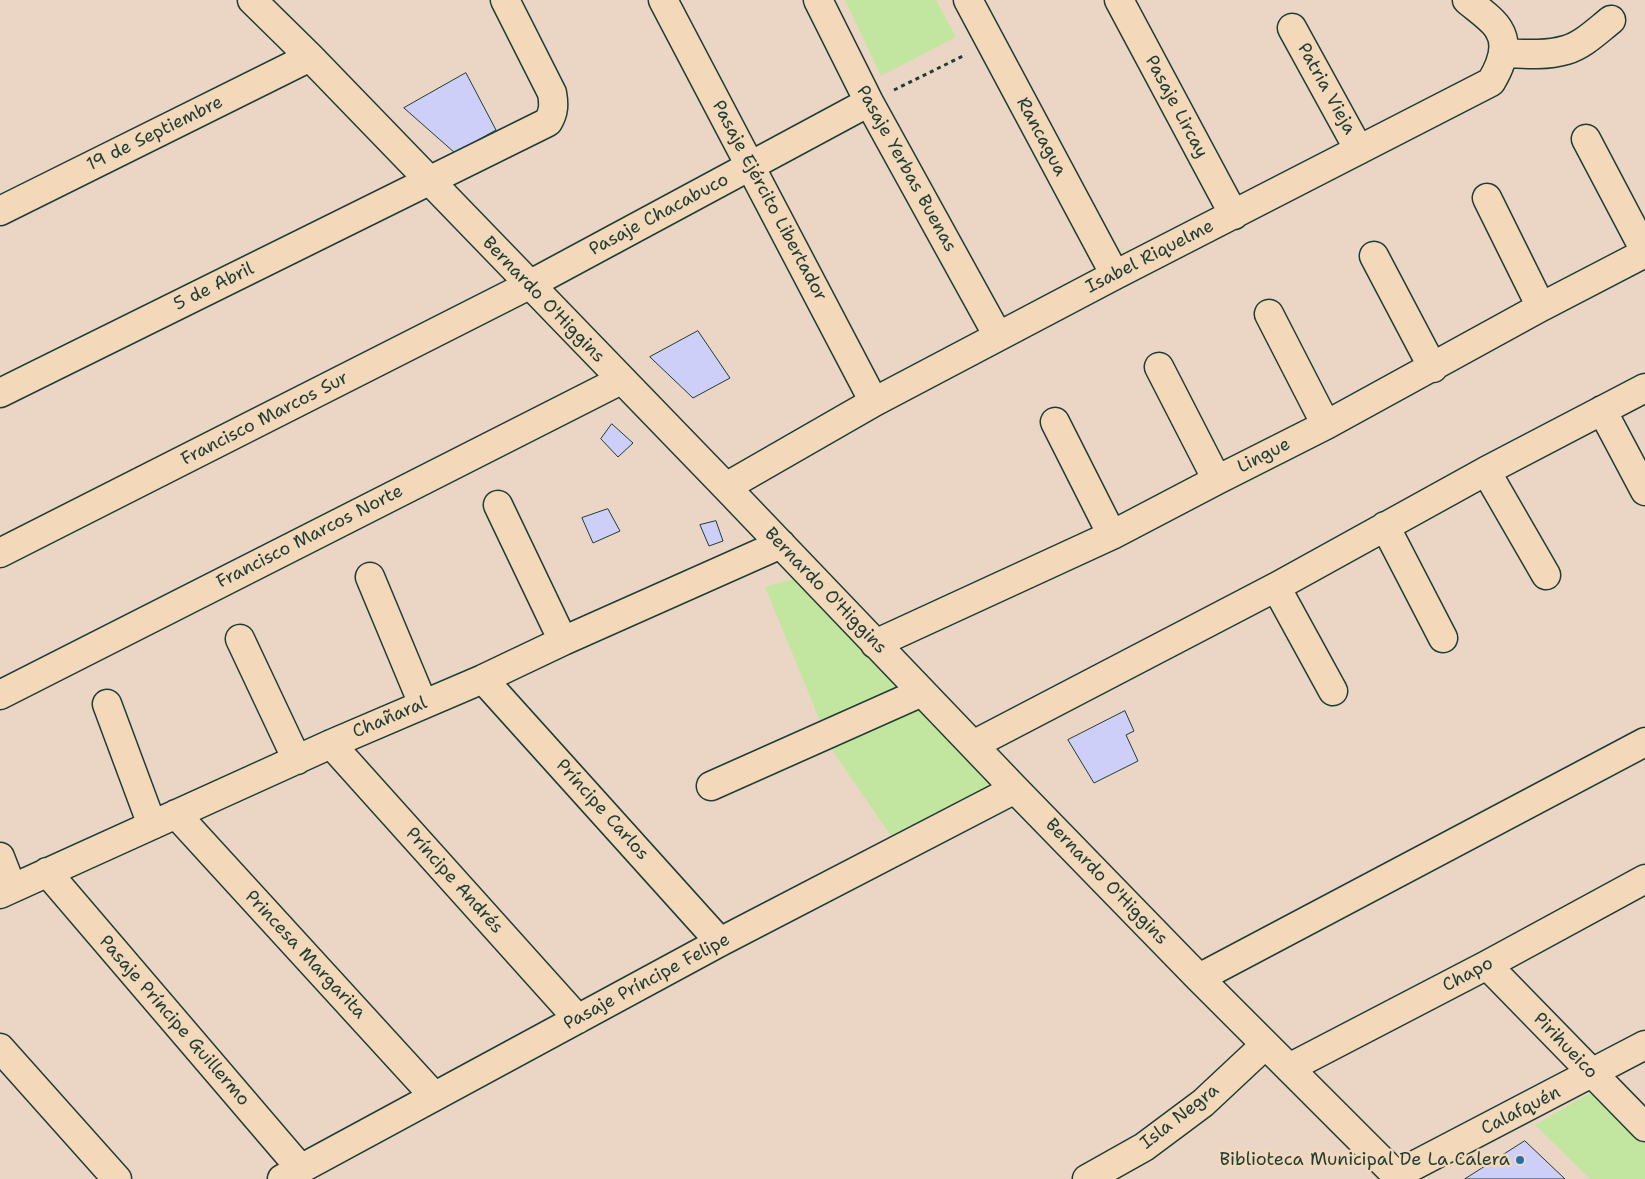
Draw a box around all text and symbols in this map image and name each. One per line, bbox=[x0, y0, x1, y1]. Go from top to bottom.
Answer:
street label: Patria Vieja bbox=[1292, 40, 1360, 138]
street label: Pasaje Lircay bbox=[1140, 52, 1212, 162]
street label: Pasaje Yerbas Buenas bbox=[851, 82, 961, 256]
street label: 19 de Septiembre bbox=[83, 92, 227, 176]
street label: Rancagua bbox=[1011, 94, 1071, 180]
street label: Pasaje Ejército Libertador bbox=[707, 97, 831, 305]
street label: Pasaje Chacabuco bbox=[586, 169, 732, 261]
street label: Isabel Riquelme bbox=[1082, 215, 1218, 299]
street label: Bernardo O'Higgins bbox=[477, 232, 609, 368]
street label: 5 de Abril bbox=[170, 258, 258, 316]
street label: Francisco Marcos Sur bbox=[178, 367, 352, 471]
street label: Lingue bbox=[1234, 434, 1294, 478]
street label: Francisco Marcos Norte bbox=[213, 481, 407, 593]
street label: Bernardo O'Higgins bbox=[759, 523, 891, 659]
street label: Chañaral bbox=[350, 693, 430, 743]
street label: Príncipe Carlos bbox=[551, 755, 653, 865]
street label: Bernardo O'Higgins bbox=[1040, 814, 1172, 950]
street label: Príncipe Andrés bbox=[401, 823, 507, 939]
street label: Princesa Margarita bbox=[240, 886, 370, 1024]
street label: Pasaje Príncipe Felipe bbox=[560, 929, 734, 1035]
street label: Pasaje Príncipe Guillermo bbox=[94, 931, 254, 1111]
street label: Chapo bbox=[1439, 953, 1497, 997]
street label: Pirihueico bbox=[1528, 1009, 1602, 1083]
street label: Isla Negra bbox=[1136, 1080, 1224, 1154]
street label: Calafquén bbox=[1478, 1082, 1564, 1140]
place label: Biblioteca Municipal De La Calera bbox=[1219, 1149, 1510, 1171]
marker: Biblioteca Municipal De La Calera bbox=[1514, 1154, 1526, 1166]

